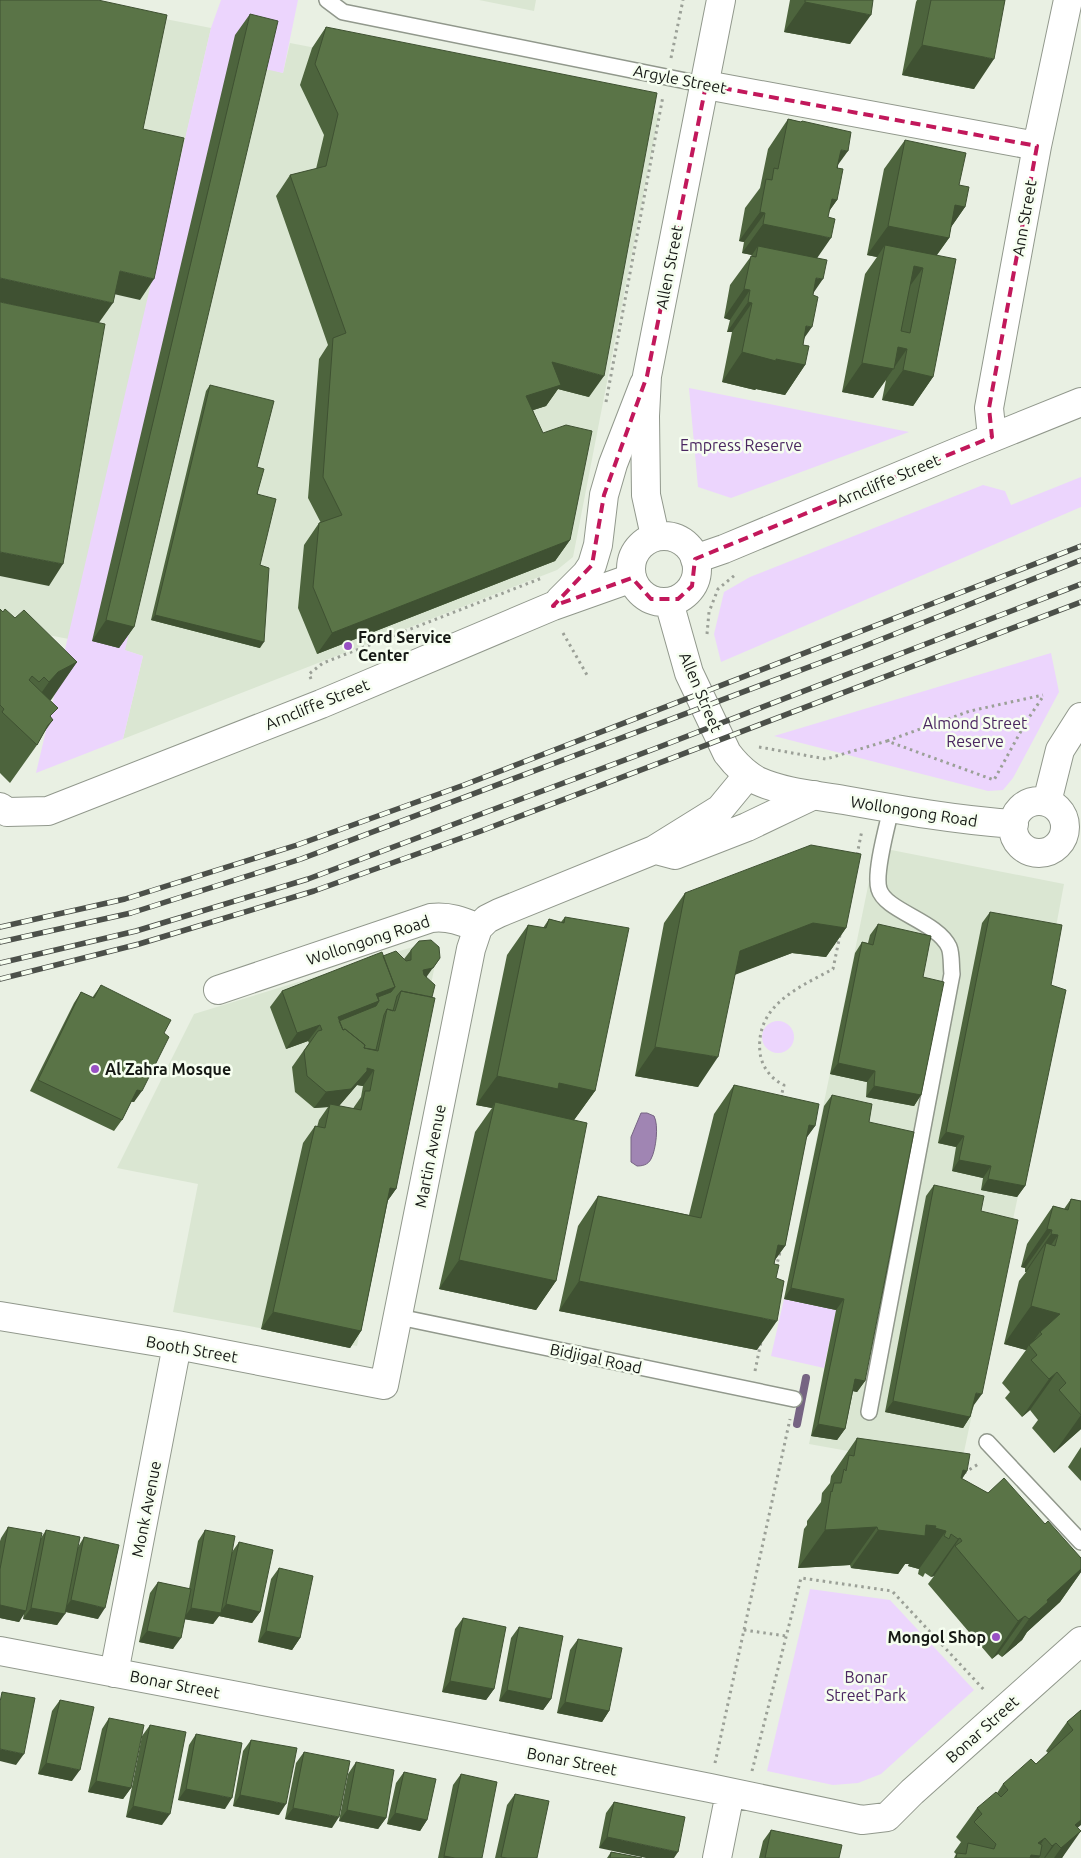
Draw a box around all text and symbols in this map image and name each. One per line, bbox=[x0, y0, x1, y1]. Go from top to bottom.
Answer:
street label: Argyle Street bbox=[632, 61, 729, 97]
street label: Ann Street bbox=[1008, 178, 1040, 257]
street label: Allen Street bbox=[652, 223, 686, 310]
park label: Empress Reserve bbox=[680, 436, 802, 454]
street label: Arncliffe Street bbox=[834, 450, 943, 510]
place label: Ford Service Center bbox=[358, 628, 451, 664]
marker: Ford Service Center bbox=[342, 640, 354, 652]
street label: Allen Street bbox=[676, 649, 726, 735]
street label: Arncliffe Street bbox=[262, 675, 372, 733]
park label: Almond Street Reserve bbox=[923, 714, 1028, 750]
street label: Wollongong Road bbox=[849, 792, 979, 830]
street label: Wollongong Road bbox=[304, 912, 432, 968]
place label: Al Zahra Mosque bbox=[105, 1060, 231, 1078]
marker: Al Zahra Mosque bbox=[89, 1063, 101, 1075]
street label: Martin Avenue bbox=[411, 1103, 449, 1209]
street label: Booth Street bbox=[145, 1332, 240, 1366]
street label: Bidjigal Road bbox=[548, 1339, 644, 1377]
street label: Monk Avenue bbox=[128, 1459, 164, 1559]
place label: Mongol Shop bbox=[887, 1628, 986, 1646]
marker: Mongol Shop bbox=[990, 1631, 1002, 1643]
street label: Bonar Street bbox=[128, 1666, 222, 1702]
park label: Bonar Street Park bbox=[826, 1668, 906, 1704]
street label: Bonar Street bbox=[942, 1691, 1022, 1766]
street label: Bonar Street bbox=[525, 1743, 619, 1779]

